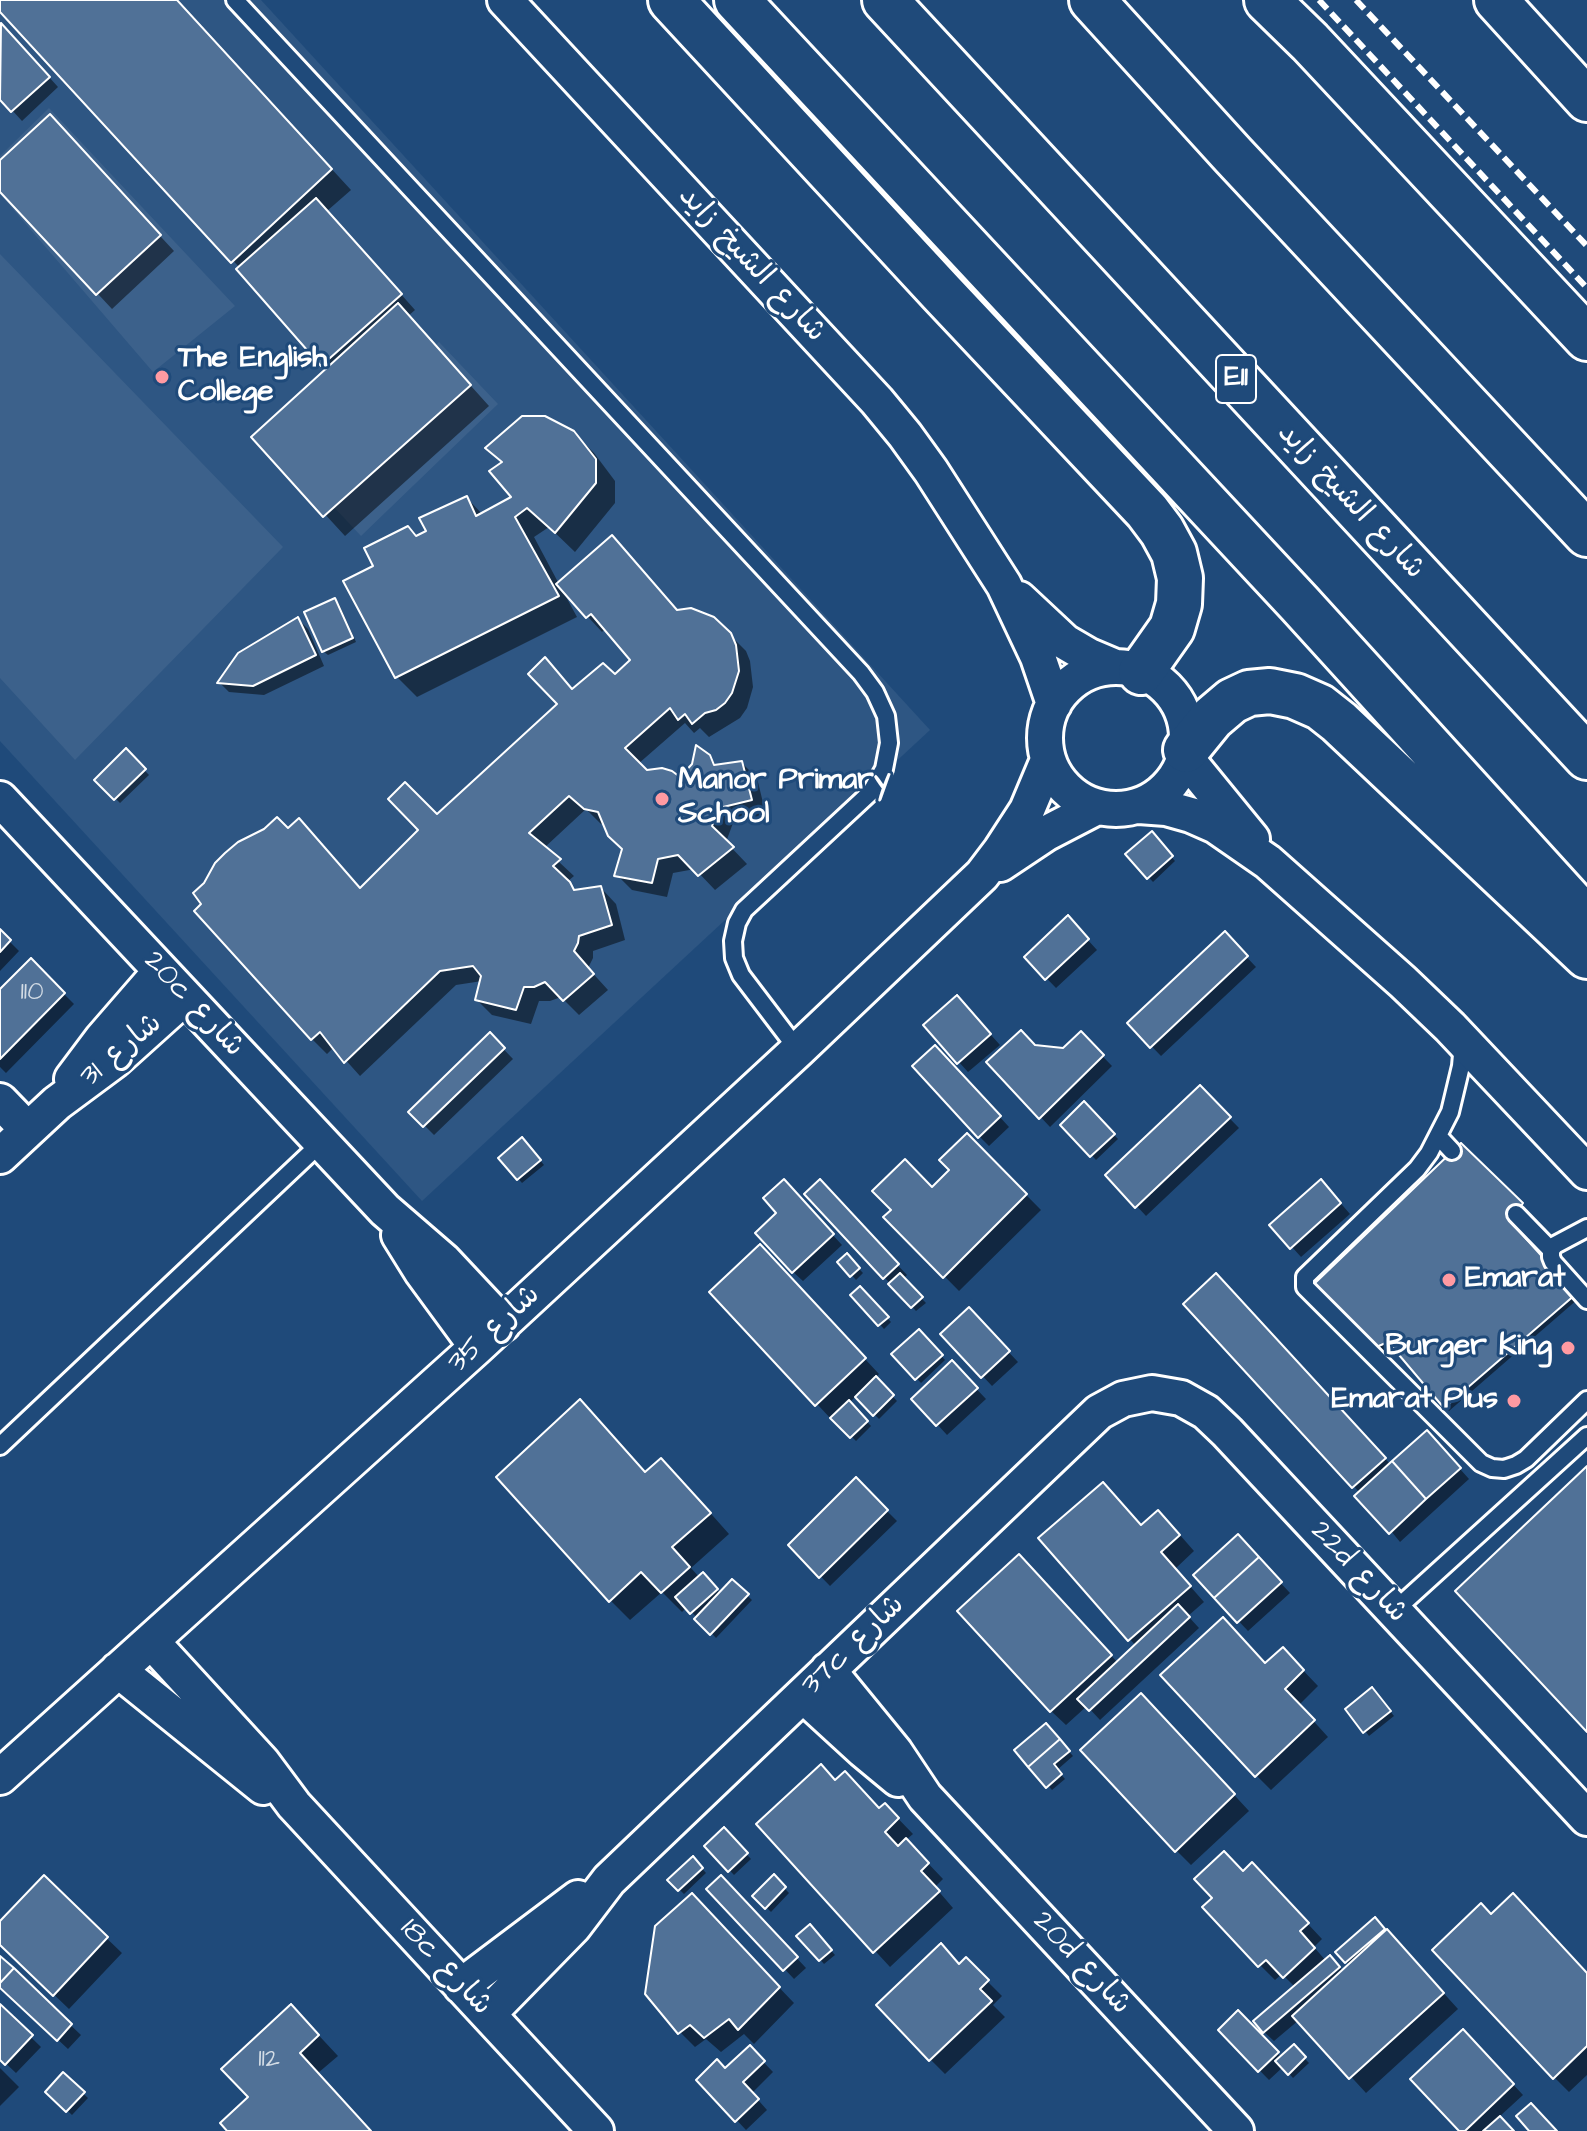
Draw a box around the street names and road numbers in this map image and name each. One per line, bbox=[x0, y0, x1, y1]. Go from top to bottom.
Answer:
street label: شارع الشيخ زايد bbox=[669, 179, 833, 351]
road number: E11 bbox=[1216, 355, 1256, 403]
street label: شارع الشيخ زايد bbox=[1268, 416, 1432, 588]
street label: 20c شارع bbox=[135, 944, 251, 1066]
street label: شارع 31 bbox=[74, 1006, 170, 1096]
street label: شارع 35 bbox=[441, 1278, 549, 1382]
street label: 22d شارع bbox=[1302, 1514, 1414, 1632]
street label: 37c شارع bbox=[795, 1588, 913, 1704]
street label: 20d شارع bbox=[1024, 1905, 1138, 2023]
street label: 18c شارع bbox=[391, 1912, 499, 2024]

